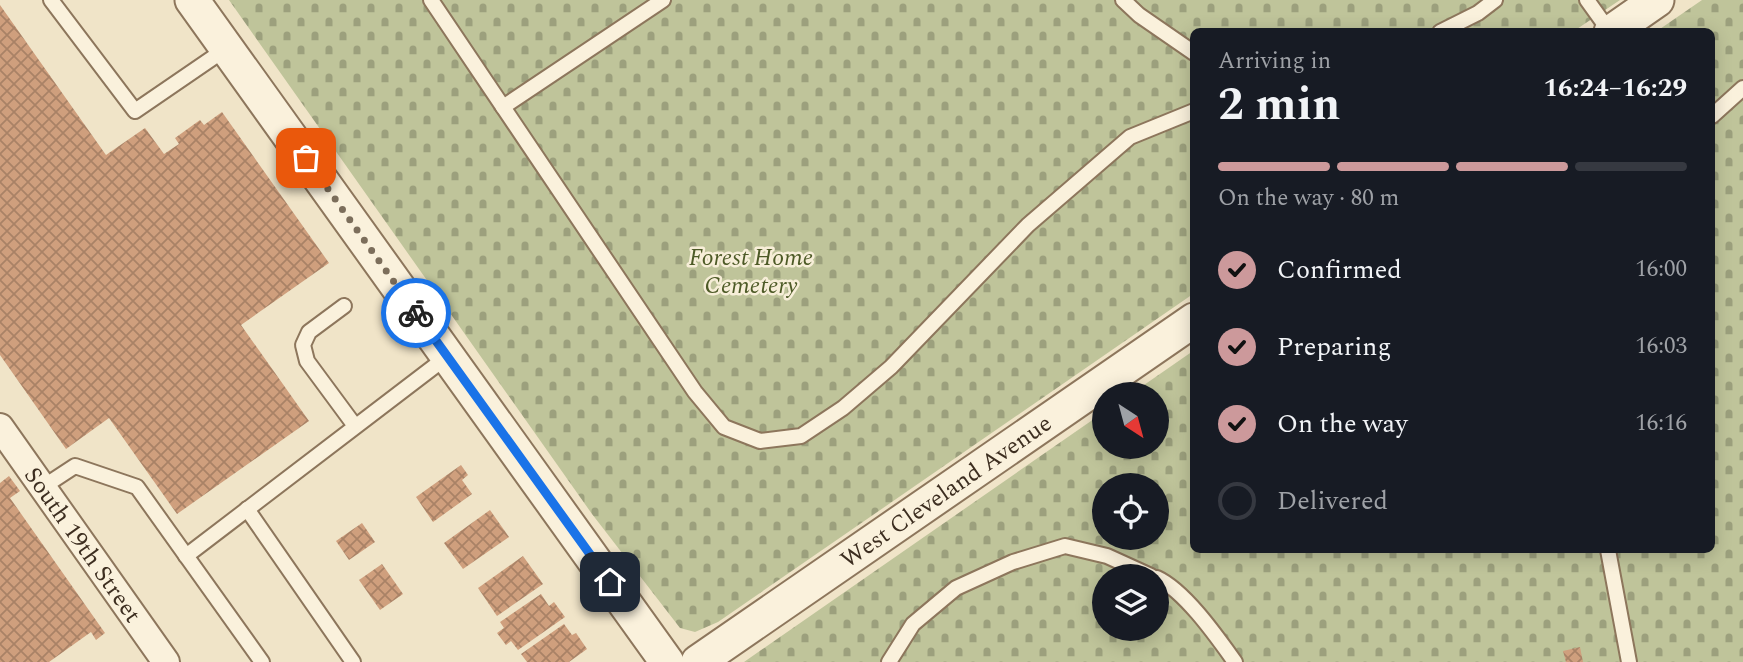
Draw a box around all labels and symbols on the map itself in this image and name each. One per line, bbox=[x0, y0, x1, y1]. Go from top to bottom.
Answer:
pin bbox=[276, 128, 336, 188]
park label: Forest Home Cemetery bbox=[689, 240, 813, 304]
courier bbox=[381, 278, 451, 348]
north arrow bbox=[1092, 382, 1169, 458]
street label: West Cleveland Avenue bbox=[833, 406, 1060, 578]
street label: South 19th Street bbox=[15, 460, 150, 631]
pin bbox=[580, 552, 640, 612]

